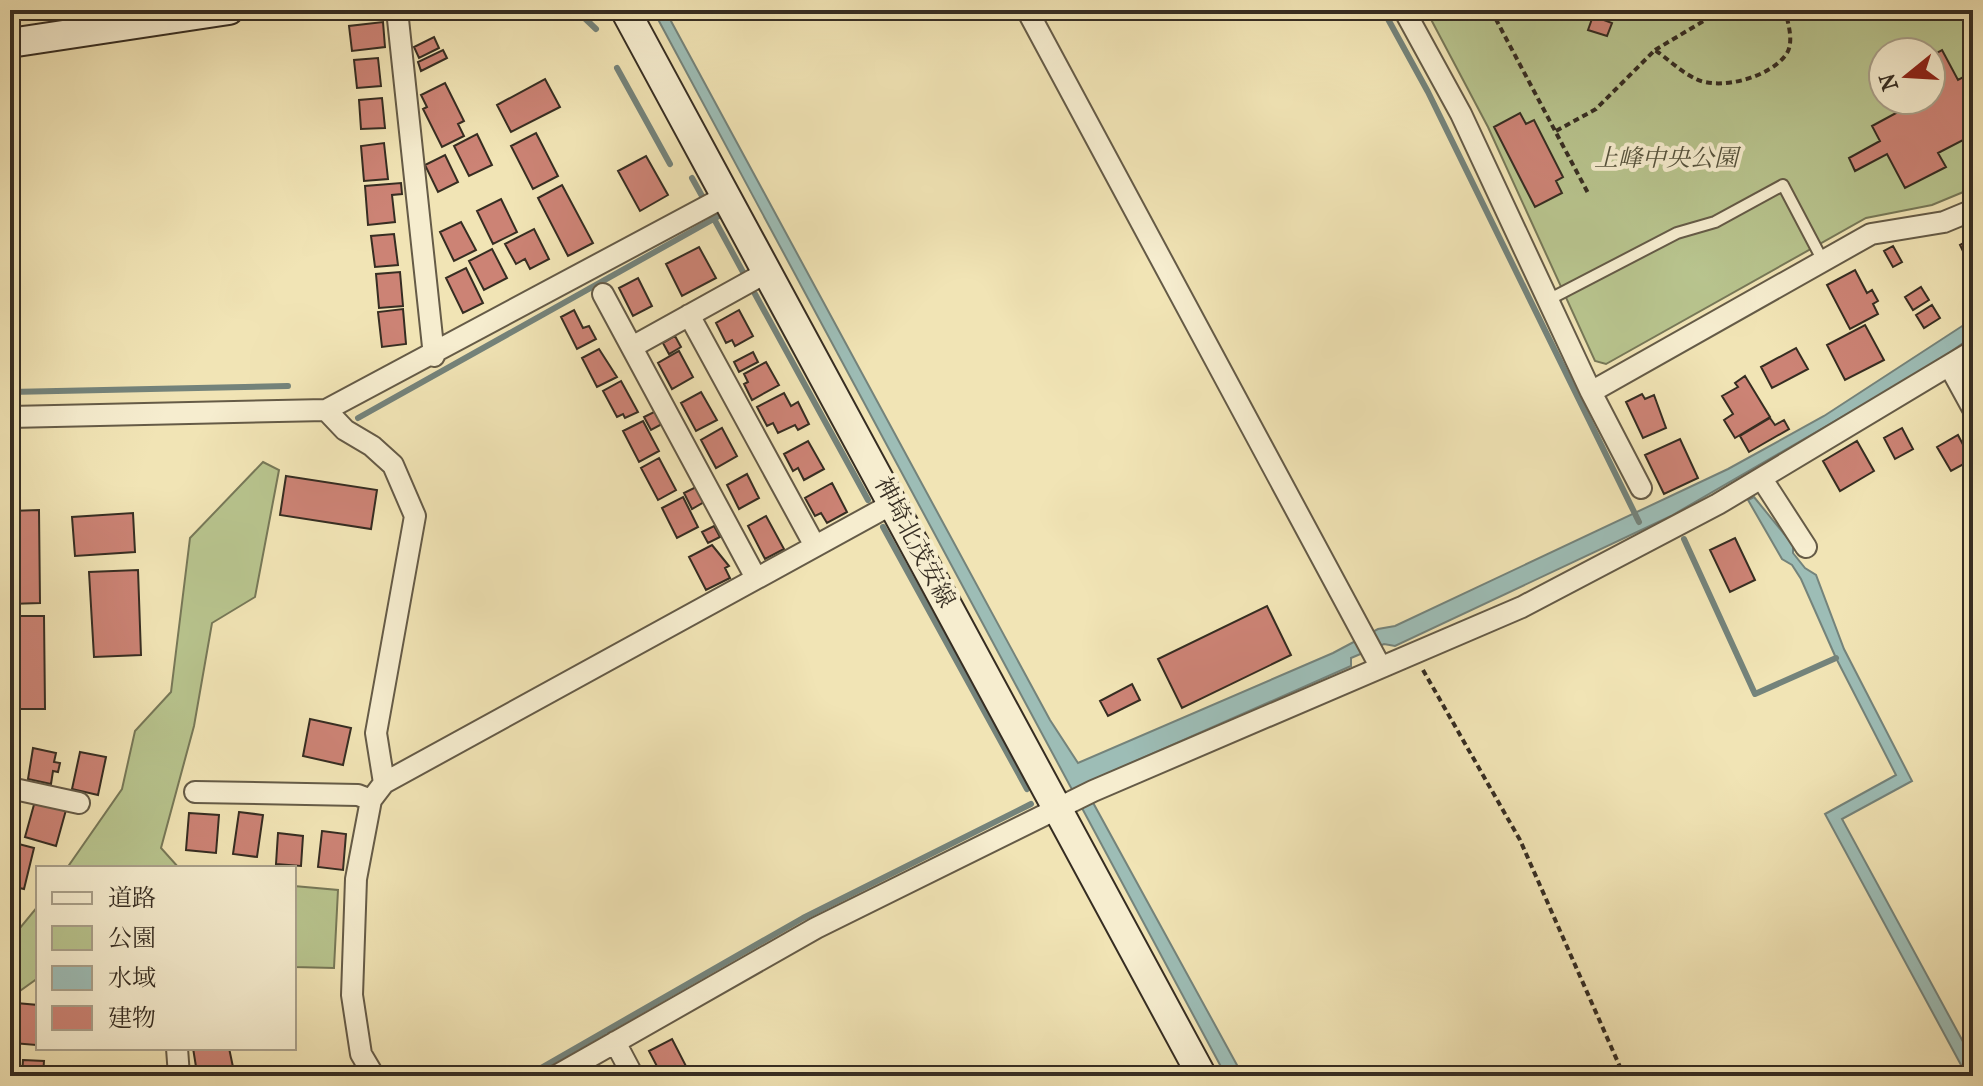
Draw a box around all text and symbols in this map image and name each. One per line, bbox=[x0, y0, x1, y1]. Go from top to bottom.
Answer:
north arrow bbox=[1867, 36, 1947, 116]
text: N bbox=[1874, 70, 1904, 94]
park label: 上峰中央公園 bbox=[1594, 144, 1742, 172]
street label: 神埼北茂安線 bbox=[869, 472, 961, 612]
legend bbox=[36, 866, 296, 1050]
text: 道路 bbox=[108, 884, 156, 912]
text: 公園 bbox=[108, 924, 156, 952]
text: 水域 bbox=[108, 964, 156, 992]
text: 建物 bbox=[108, 1004, 156, 1032]

